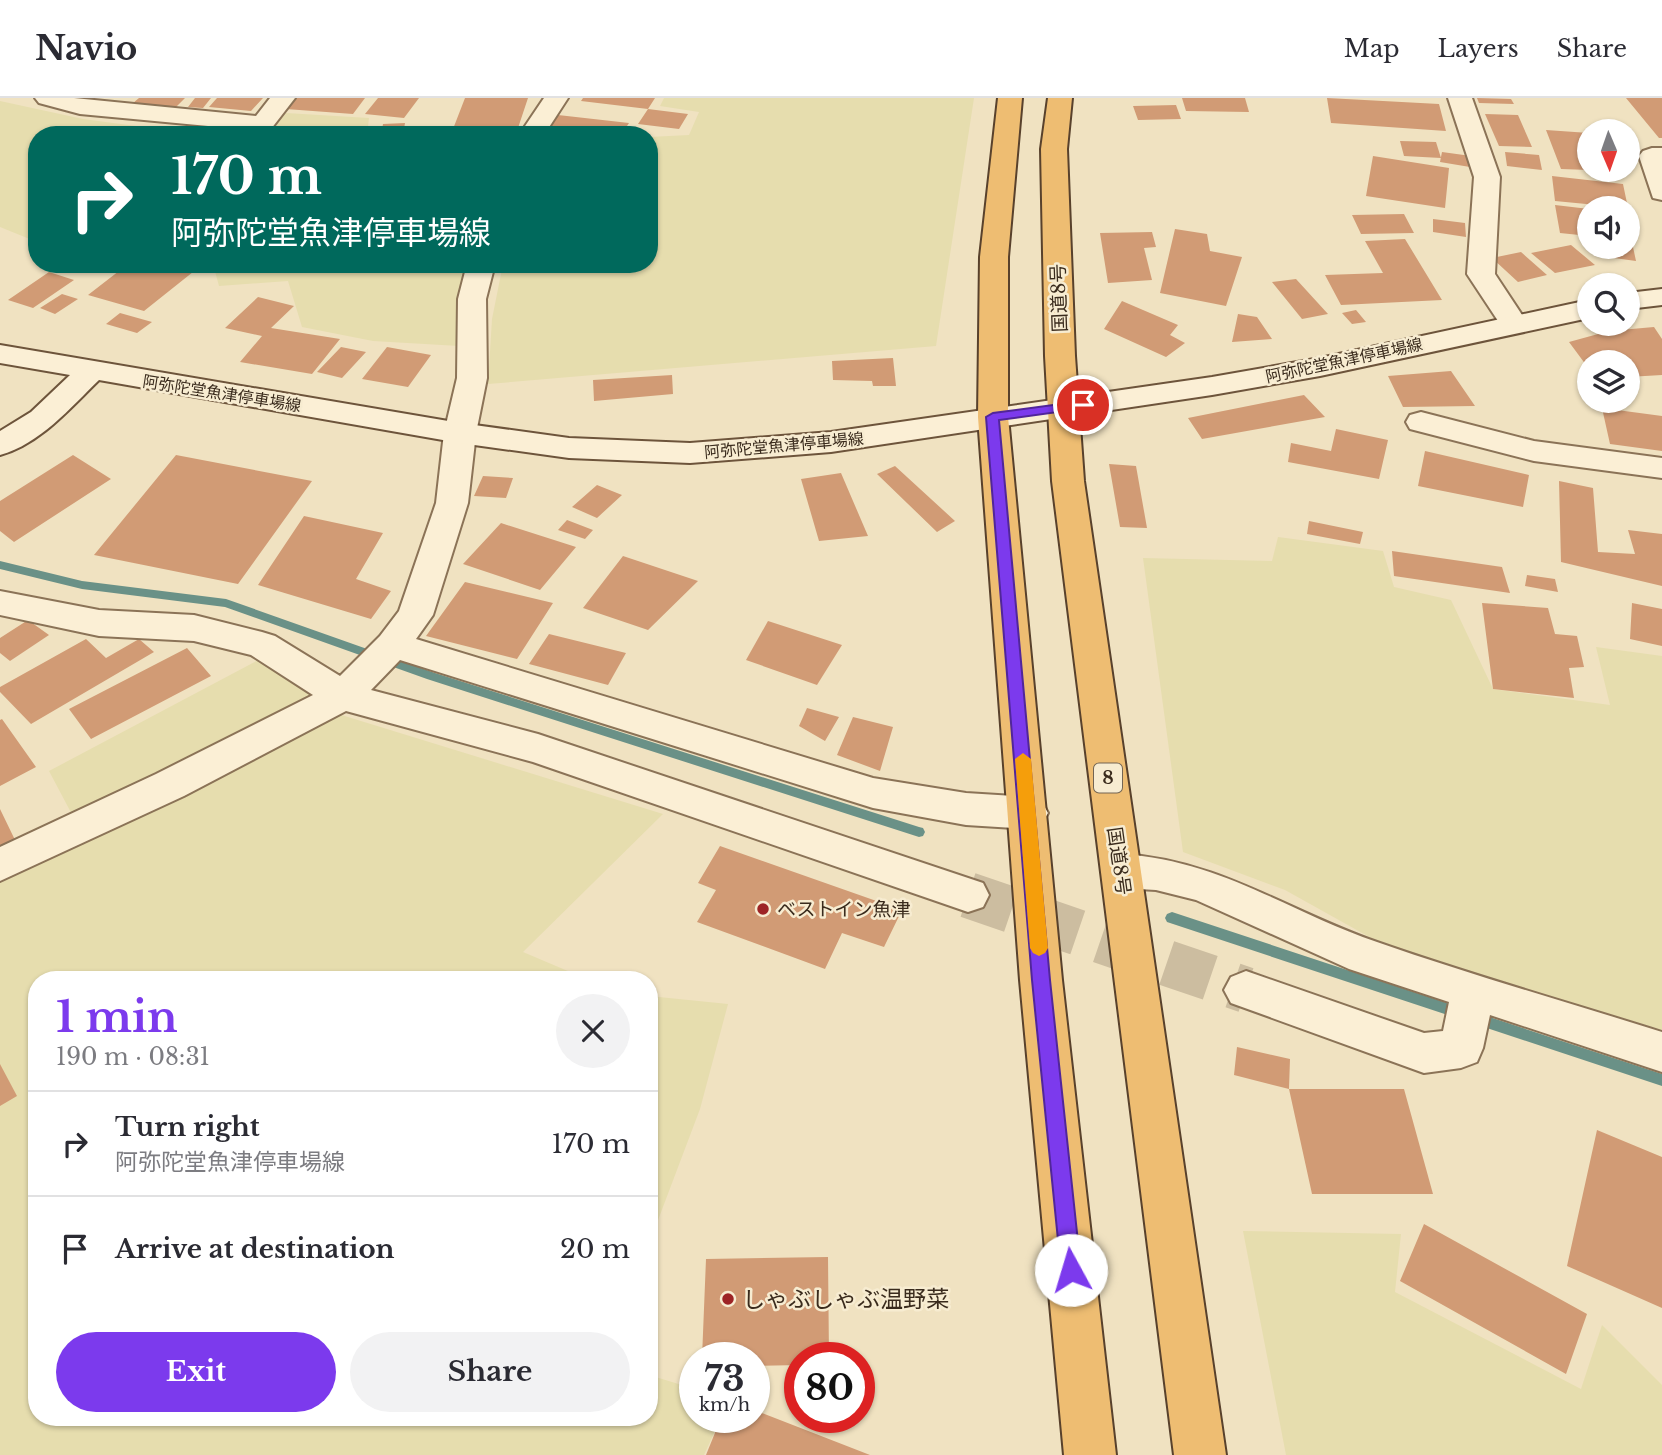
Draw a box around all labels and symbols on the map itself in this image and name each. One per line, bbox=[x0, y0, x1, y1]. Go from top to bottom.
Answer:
north arrow bbox=[1577, 119, 1640, 182]
street label: 国道8号 bbox=[1046, 263, 1072, 333]
street label: 阿弥陀堂魚津停車場線 bbox=[1264, 334, 1424, 386]
street label: 阿弥陀堂魚津停車場線 bbox=[141, 371, 303, 415]
pin bbox=[1053, 375, 1113, 435]
street label: 阿弥陀堂魚津停車場線 bbox=[703, 428, 865, 462]
road number: 8 bbox=[1094, 764, 1122, 792]
street label: 国道8号 bbox=[1103, 825, 1135, 897]
place label: ベストイン魚津 bbox=[777, 898, 910, 921]
marker: ベストイン魚津 bbox=[755, 901, 771, 917]
position arrow bbox=[1034, 1233, 1108, 1307]
place label: しゃぶしゃぶ温野菜 bbox=[742, 1285, 949, 1313]
marker: しゃぶしゃぶ温野菜 bbox=[720, 1291, 736, 1307]
speed limit sign: 80 bbox=[784, 1342, 875, 1433]

